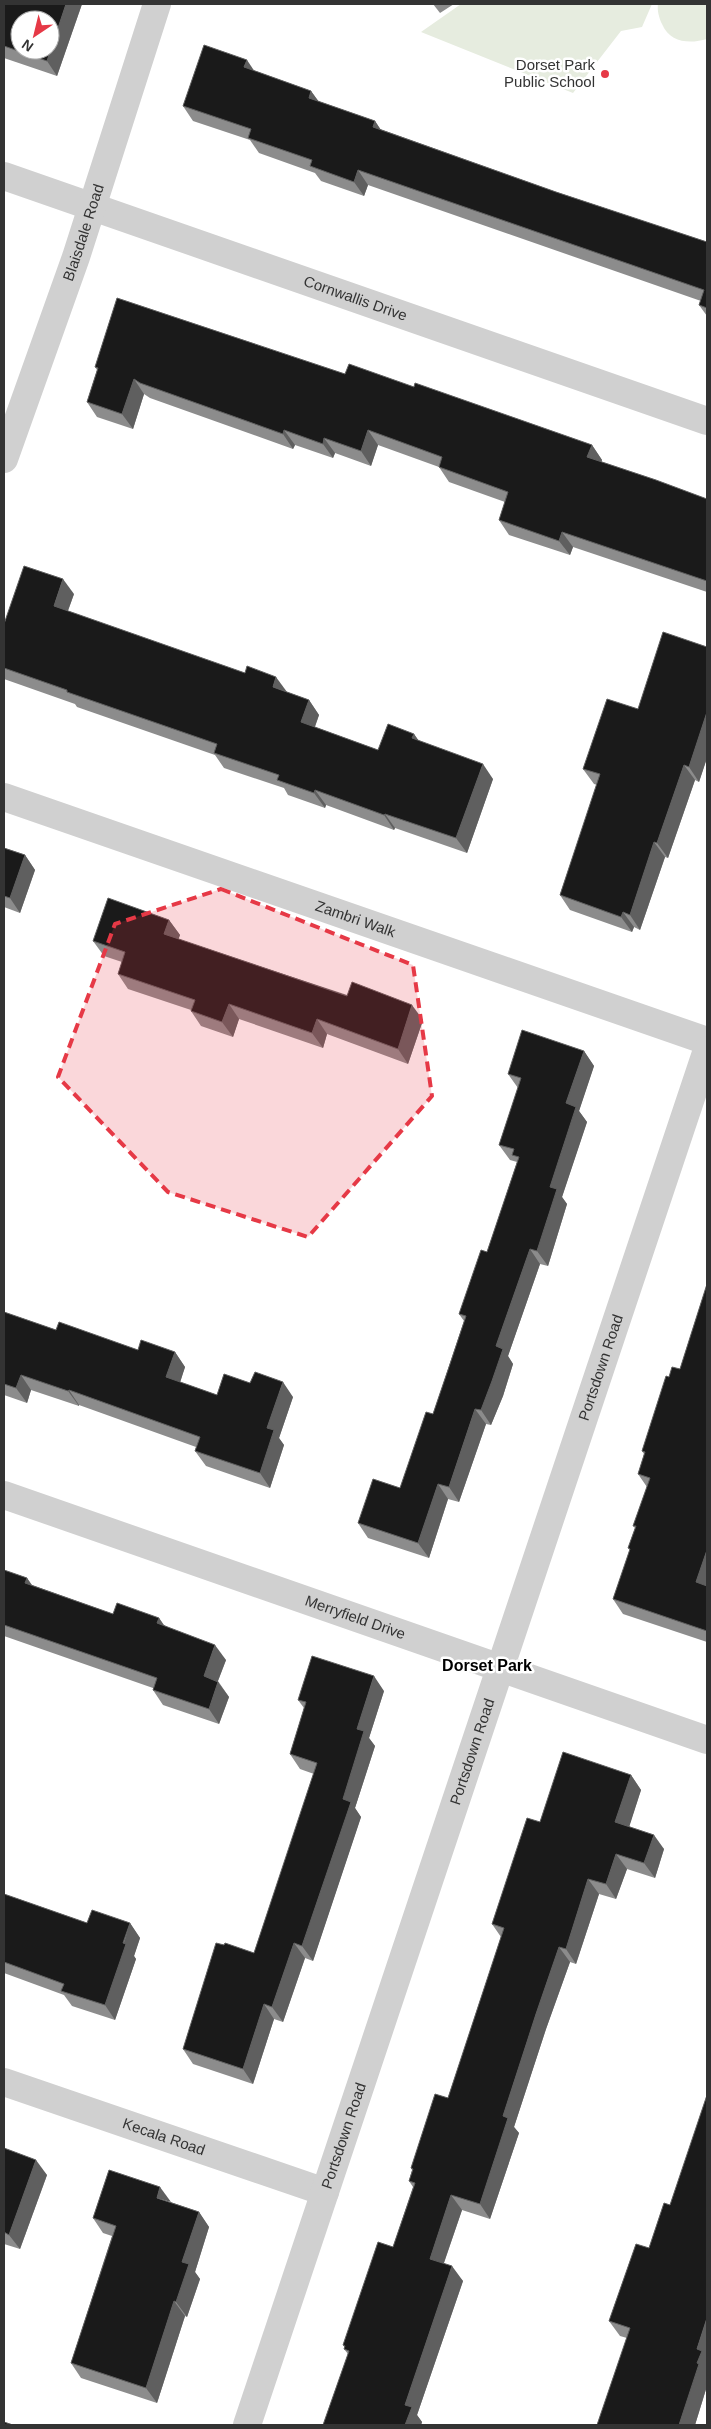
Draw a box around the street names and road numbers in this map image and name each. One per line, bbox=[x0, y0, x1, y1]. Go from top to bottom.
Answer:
street label: Blaisdale Road bbox=[59, 182, 107, 283]
street label: Cornwallis Drive bbox=[301, 272, 409, 324]
street label: Zambri Walk bbox=[313, 897, 398, 940]
street label: Portsdown Road bbox=[575, 1312, 626, 1423]
street label: Merryfield Drive bbox=[303, 1592, 408, 1642]
street label: Portsdown Road bbox=[446, 1696, 497, 1807]
street label: Portsdown Road bbox=[318, 2080, 369, 2191]
street label: Kecala Road bbox=[121, 2114, 207, 2158]

